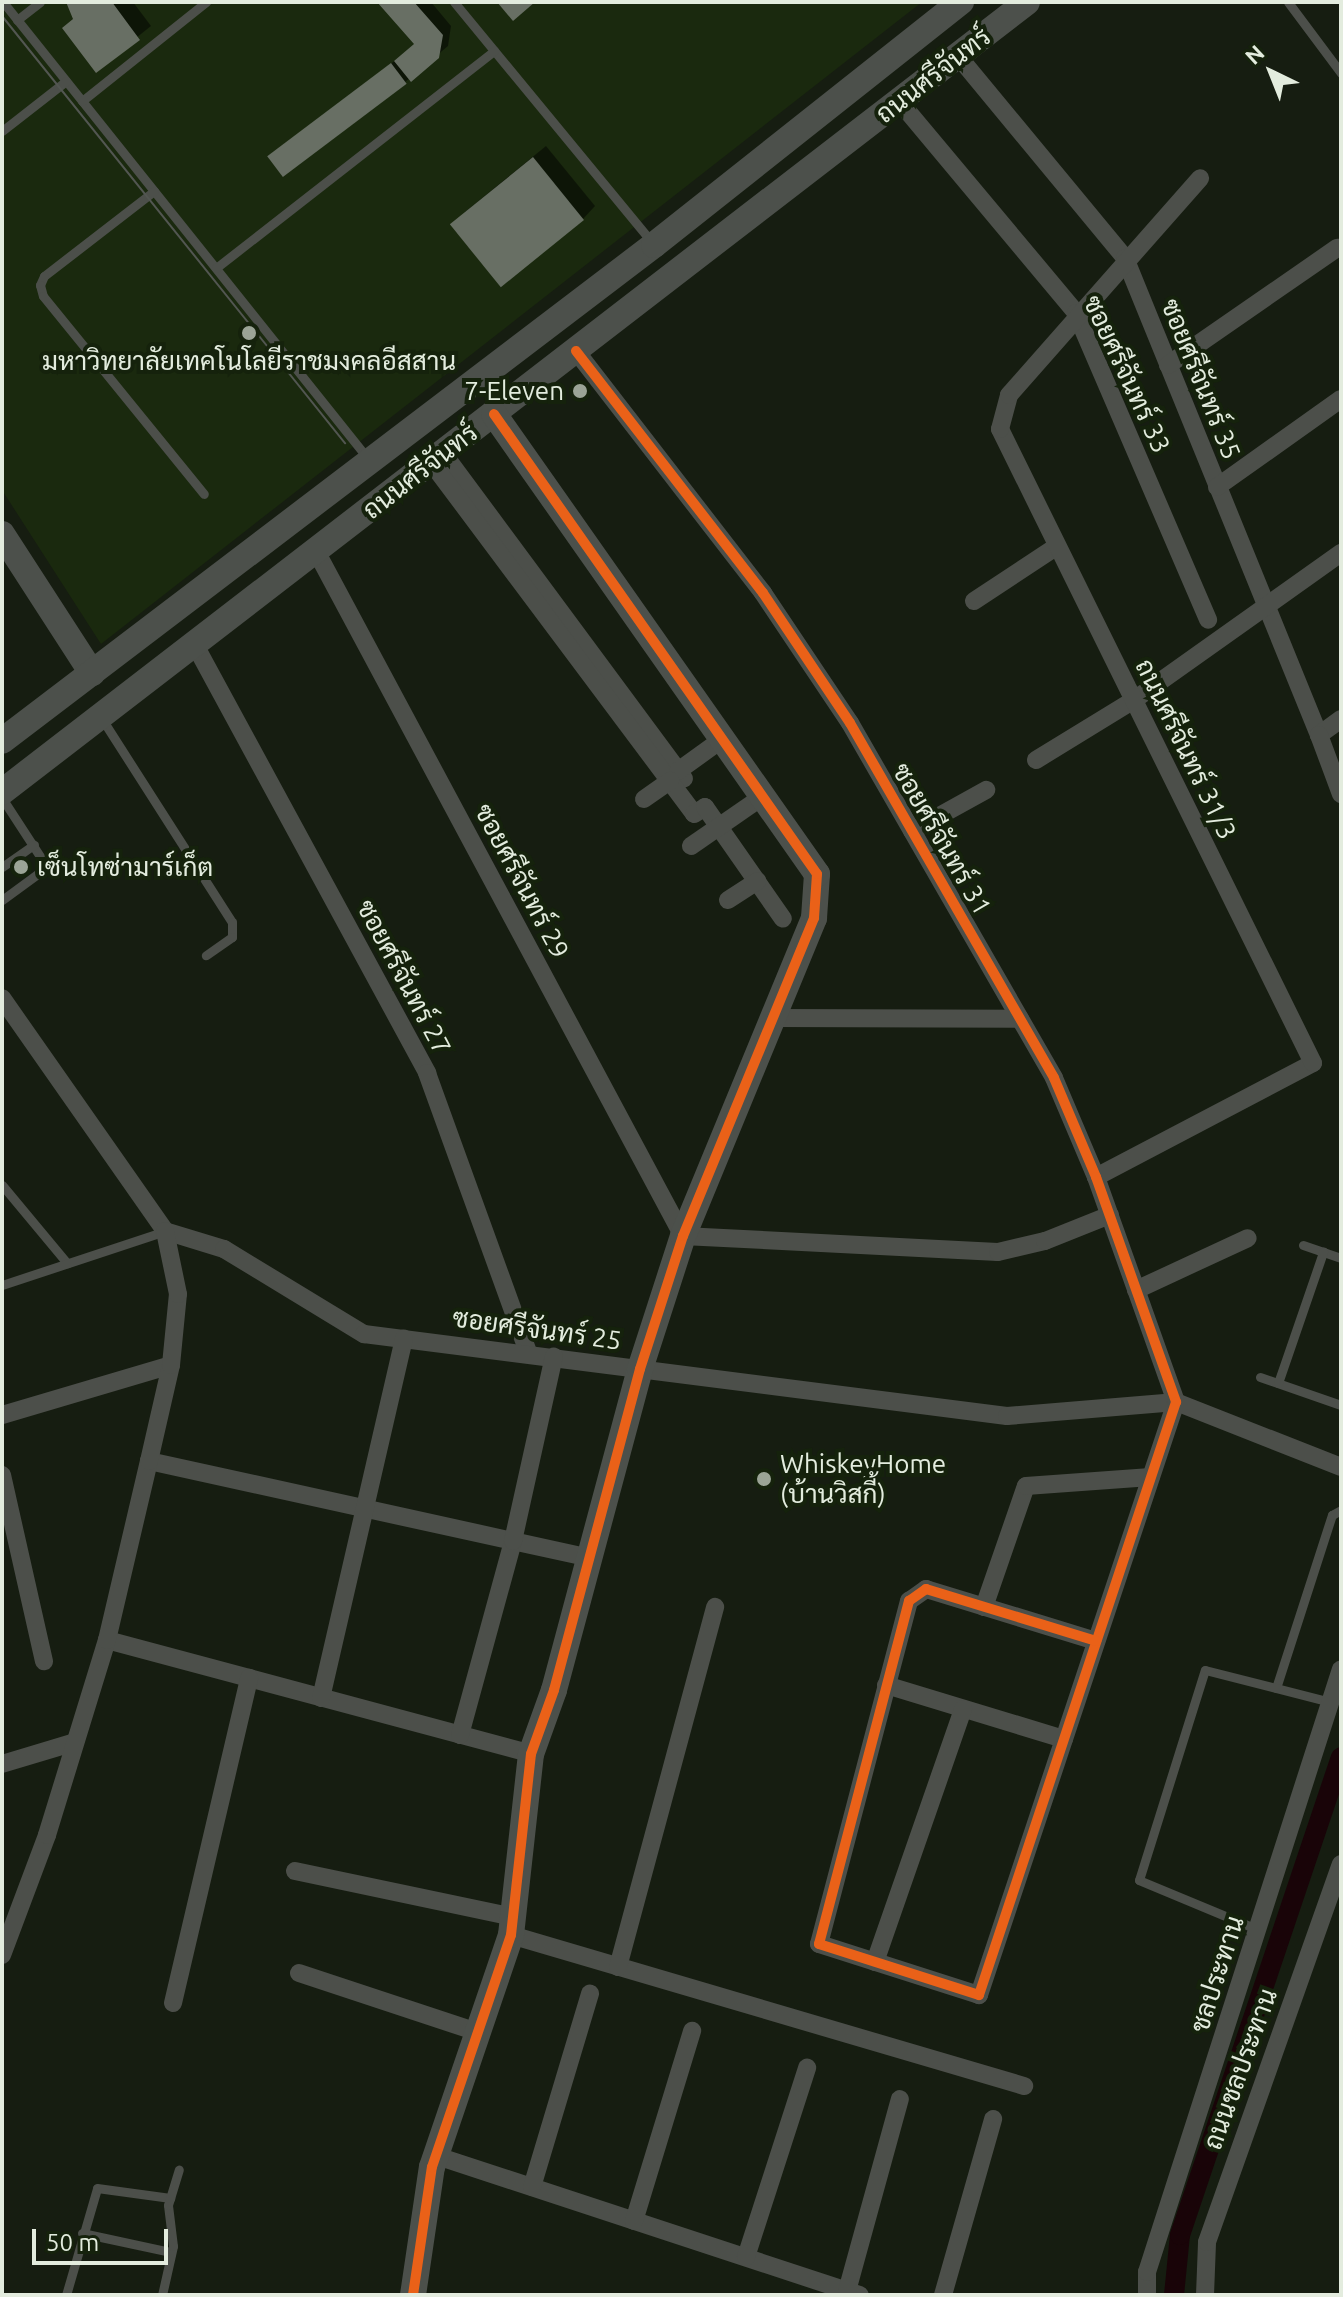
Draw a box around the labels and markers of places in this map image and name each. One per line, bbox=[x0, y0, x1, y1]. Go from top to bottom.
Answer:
marker: มหาวิทยาลัยเทคโนโลยีราชมงคลอีสสาน bbox=[240, 324, 258, 342]
place label: มหาวิทยาลัยเทคโนโลยีราชมงคลอีสสาน bbox=[42, 345, 456, 377]
place label: 7-Eleven bbox=[464, 375, 564, 407]
marker: 7-Eleven bbox=[571, 382, 589, 400]
place label: เซ็นโทซ่ามาร์เก็ต bbox=[37, 851, 213, 883]
marker: เซ็นโทซ่ามาร์เก็ต bbox=[12, 858, 30, 876]
place label: WhiskeyHome (บ้านวิสกี้) bbox=[780, 1448, 946, 1510]
marker: WhiskeyHome (บ้านวิสกี้) bbox=[755, 1470, 773, 1488]

